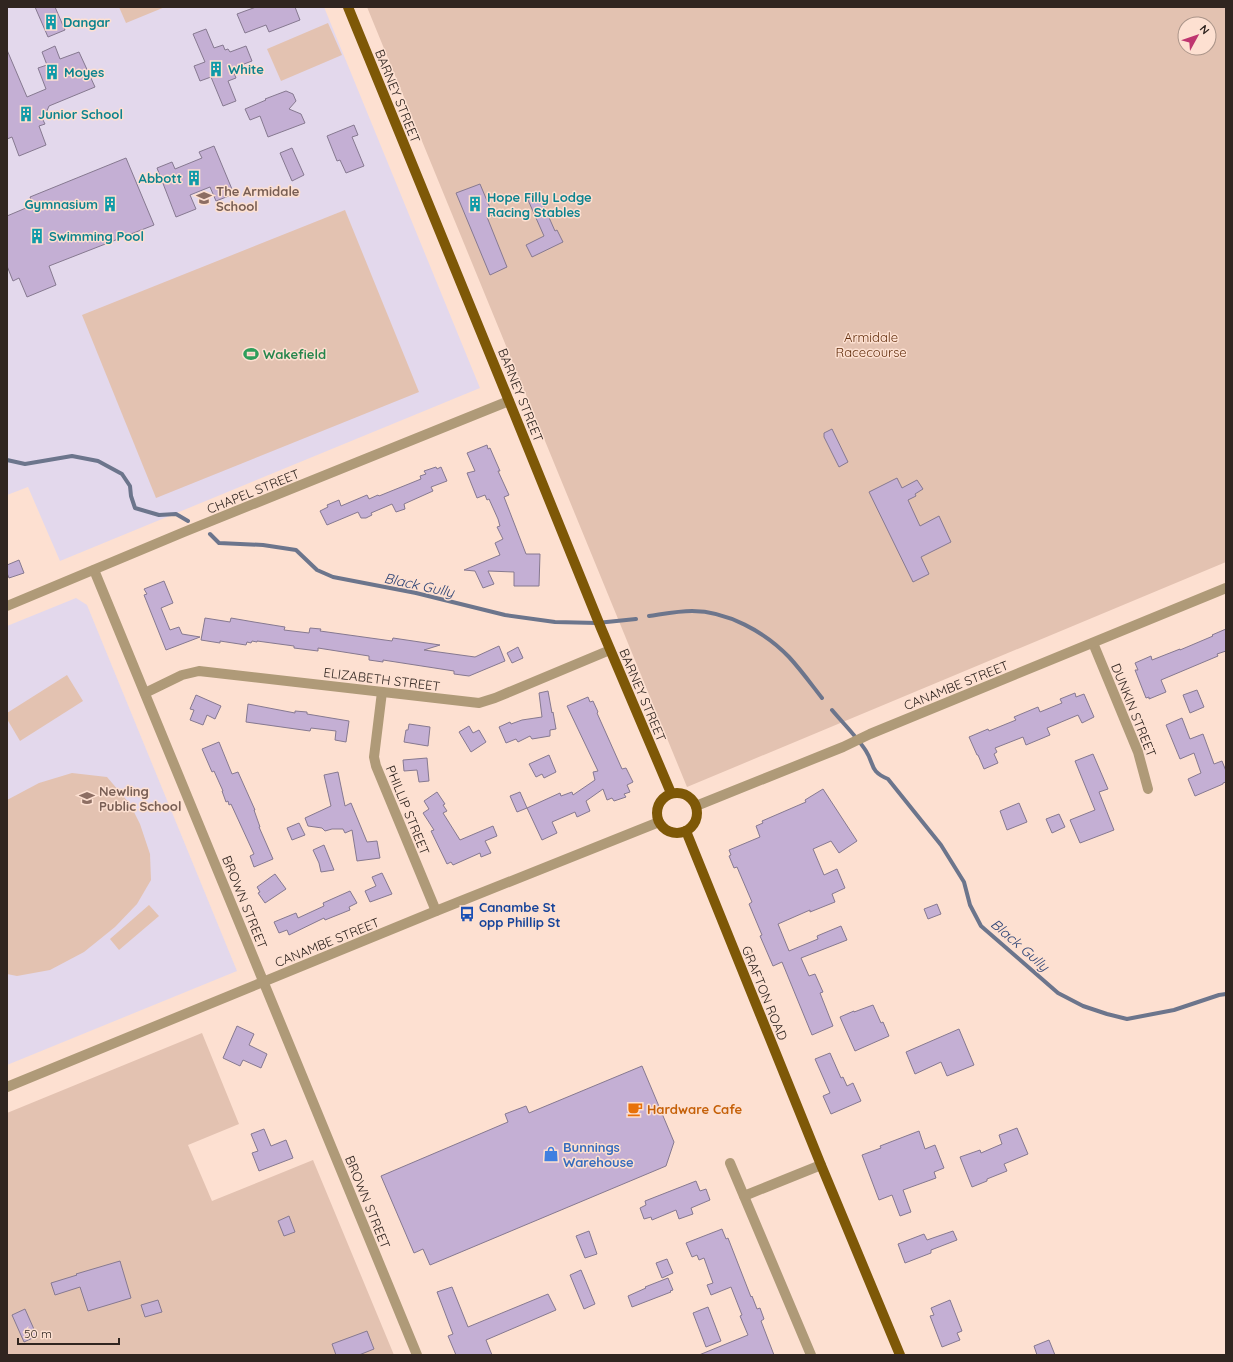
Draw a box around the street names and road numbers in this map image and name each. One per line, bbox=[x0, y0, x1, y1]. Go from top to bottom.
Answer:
street label: BARNEY STREET bbox=[372, 47, 424, 145]
street label: BARNEY STREET bbox=[495, 346, 547, 444]
street label: CHAPEL STREET bbox=[204, 465, 302, 517]
street label: BARNEY STREET bbox=[616, 646, 670, 744]
street label: CANAMBE STREET bbox=[901, 657, 1011, 713]
street label: DUNKIN STREET bbox=[1108, 661, 1160, 759]
street label: ELIZABETH STREET bbox=[323, 664, 441, 694]
street label: PHILLIP STREET bbox=[383, 763, 433, 857]
street label: BROWN STREET bbox=[219, 853, 271, 951]
street label: CANAMBE STREET bbox=[272, 914, 382, 970]
street label: GRAFTON ROAD bbox=[739, 943, 791, 1043]
street label: BROWN STREET bbox=[342, 1153, 394, 1251]

